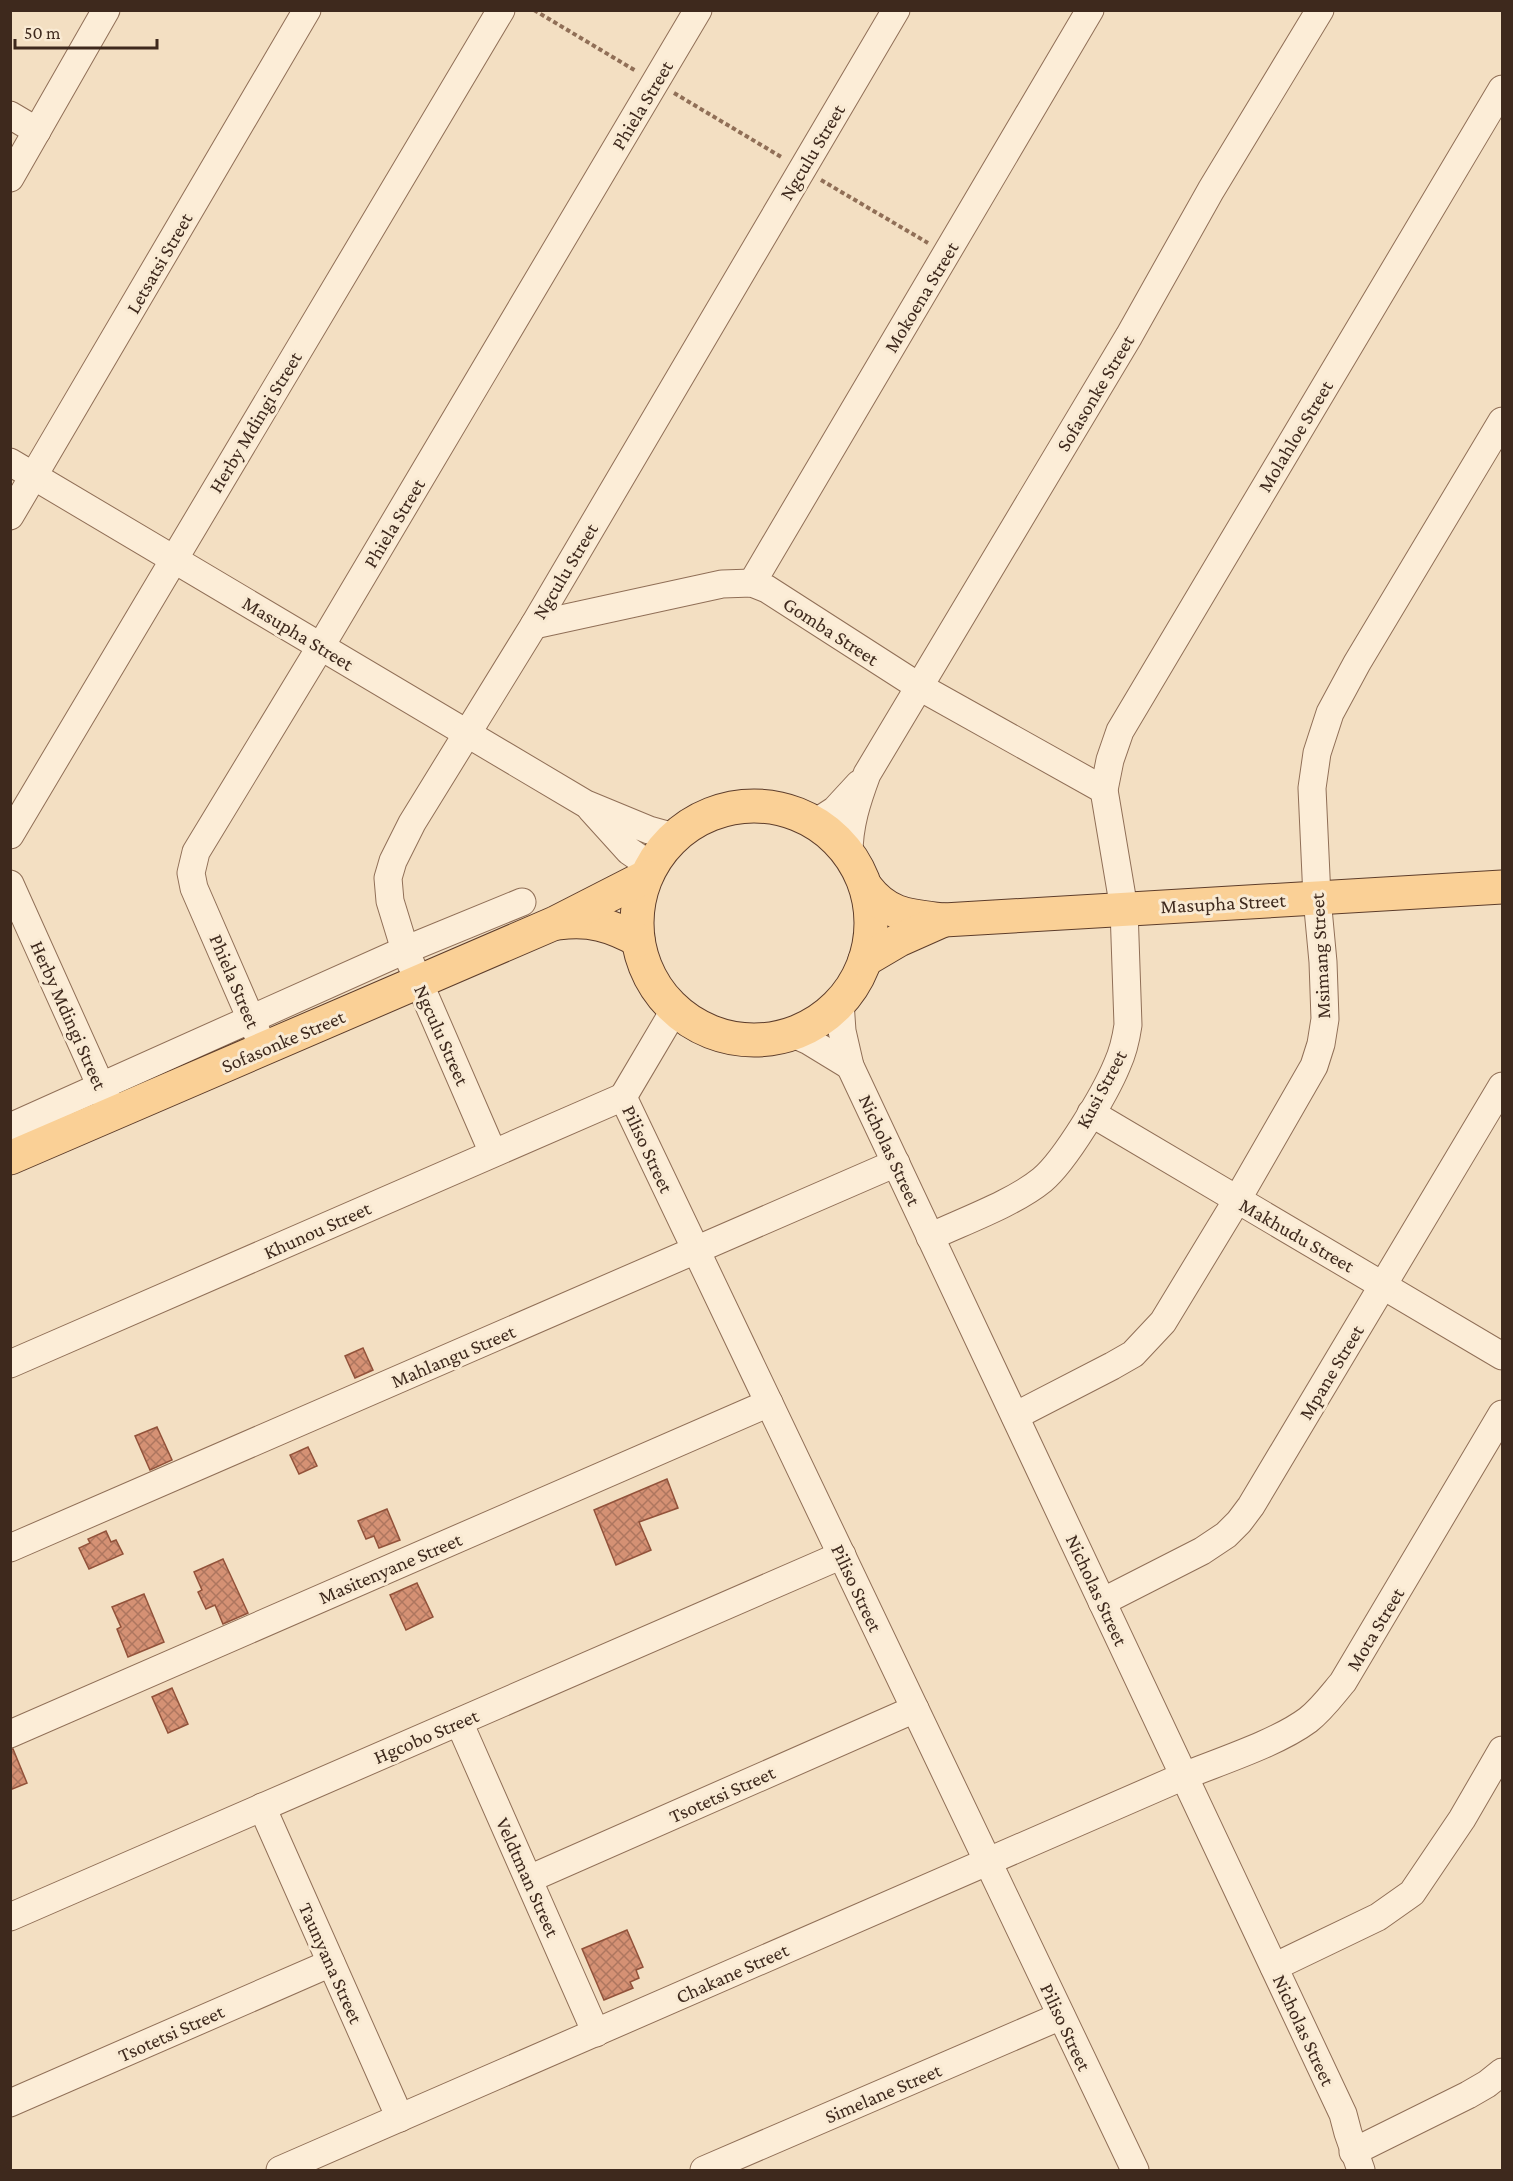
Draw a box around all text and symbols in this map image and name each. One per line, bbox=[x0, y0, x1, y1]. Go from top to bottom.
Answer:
scale bar bbox=[15, 12, 158, 50]
text: 50 m bbox=[24, 23, 61, 43]
street label: Phiela Street bbox=[607, 56, 677, 153]
street label: Ngculu Street bbox=[775, 100, 850, 204]
street label: Letsatsi Street bbox=[121, 208, 197, 317]
street label: Mokoena Street bbox=[879, 237, 963, 356]
street label: Sofasonke Street bbox=[1052, 331, 1139, 455]
street label: Herby Mdingi Street bbox=[204, 347, 307, 497]
street label: Molahloe Street bbox=[1253, 376, 1337, 496]
street label: Phiela Street bbox=[359, 474, 429, 571]
street label: Ngculu Street bbox=[528, 519, 603, 623]
street label: Masupha Street bbox=[238, 591, 358, 676]
street label: Gomba Street bbox=[779, 592, 883, 670]
street label: Masupha Street bbox=[1160, 889, 1287, 918]
street label: Msimang Street bbox=[1306, 892, 1335, 1020]
street label: Phiela Street bbox=[205, 931, 265, 1032]
street label: Herby Mdingi Street bbox=[25, 937, 112, 1094]
street label: Ngculu Street bbox=[409, 981, 474, 1089]
street label: Sofasonke Street bbox=[218, 1005, 348, 1077]
street label: Kusi Street bbox=[1071, 1046, 1131, 1132]
street label: Nicholas Street bbox=[855, 1091, 926, 1209]
street label: Piliso Street bbox=[618, 1102, 678, 1197]
street label: Makhudu Street bbox=[1236, 1193, 1358, 1277]
street label: Khunou Street bbox=[260, 1196, 374, 1263]
street label: Mahlangu Street bbox=[388, 1320, 519, 1393]
street label: Mpane Street bbox=[1294, 1320, 1369, 1424]
street label: Masitenyane Street bbox=[315, 1528, 466, 1609]
street label: Nicholas Street bbox=[1062, 1531, 1133, 1649]
street label: Piliso Street bbox=[827, 1541, 887, 1636]
street label: Mota Street bbox=[1342, 1583, 1409, 1674]
street label: Hgcobo Street bbox=[370, 1704, 482, 1769]
street label: Tsotetsi Street bbox=[666, 1761, 779, 1827]
street label: Veldtman Street bbox=[492, 1814, 564, 1940]
street label: Taunyana Street bbox=[294, 1899, 368, 2027]
street label: Chakane Street bbox=[672, 1938, 792, 2008]
street label: Nicholas Street bbox=[1269, 1971, 1340, 2089]
street label: Piliso Street bbox=[1036, 1980, 1096, 2075]
street label: Tsotetsi Street bbox=[115, 2000, 228, 2066]
street label: Simelane Street bbox=[822, 2058, 945, 2127]

